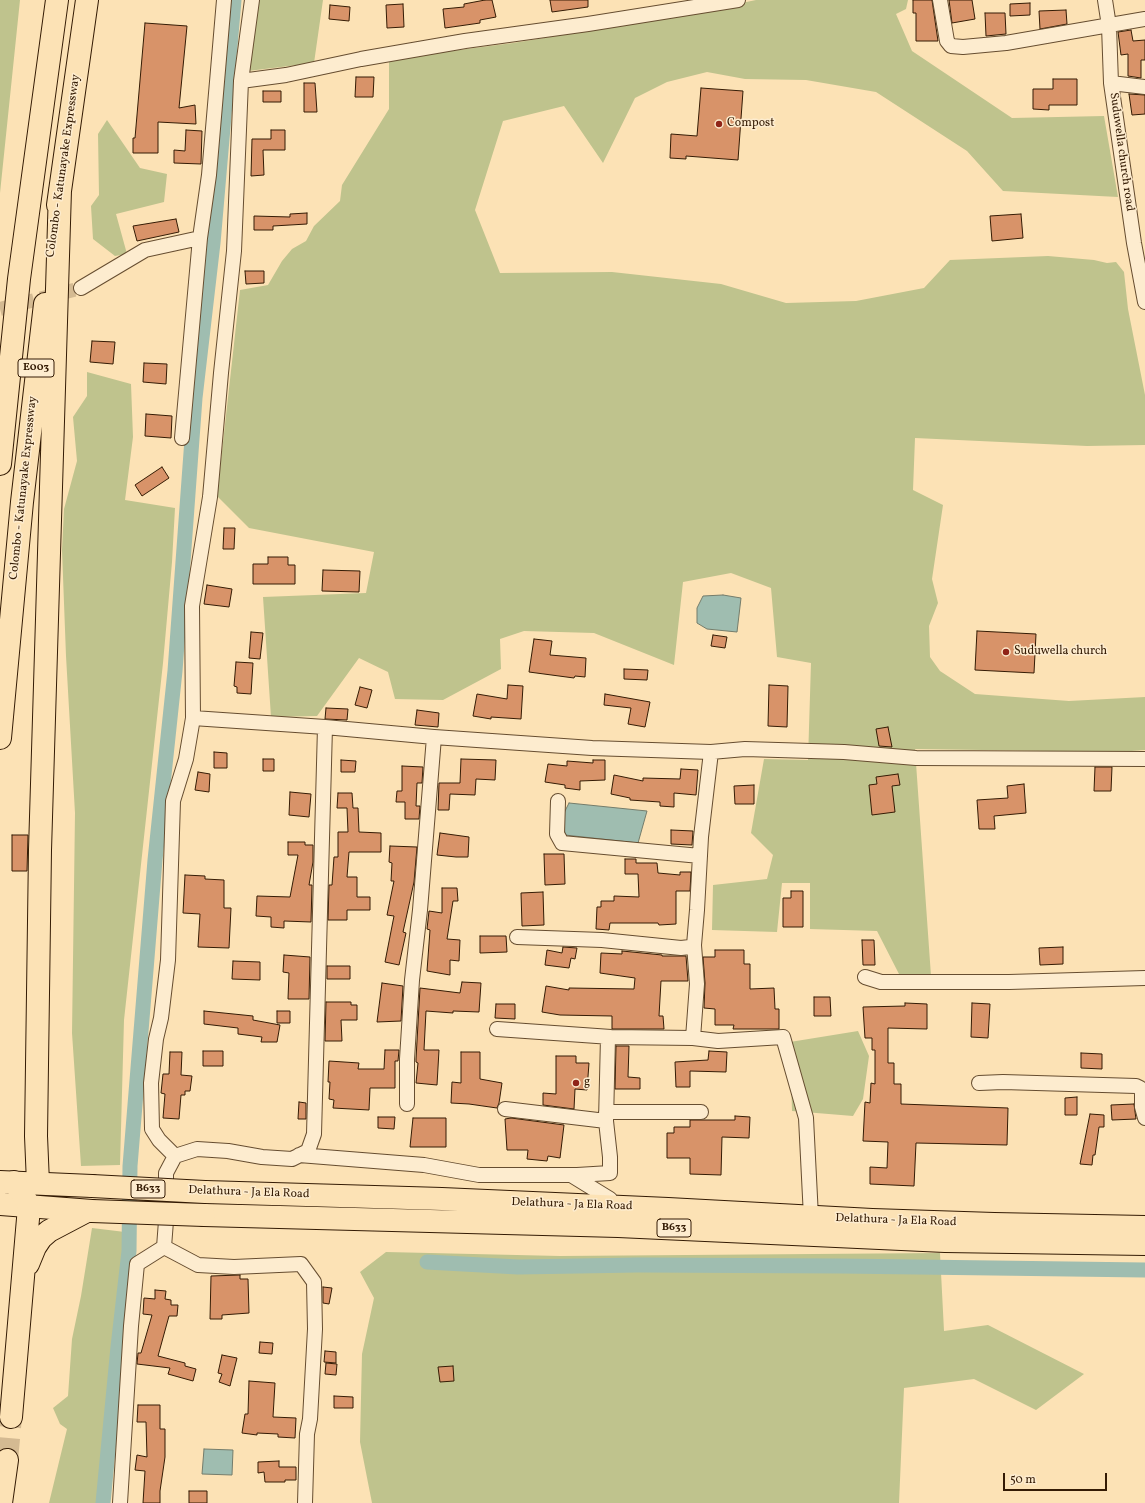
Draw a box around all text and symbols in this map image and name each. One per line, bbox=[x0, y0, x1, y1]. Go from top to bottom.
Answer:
street label: Colombo - Katunayake Expressway bbox=[44, 74, 84, 258]
street label: Suduwella church road bbox=[1106, 92, 1136, 212]
place label: Compost bbox=[727, 117, 774, 131]
marker: Compost bbox=[714, 119, 724, 129]
road number: E003 bbox=[18, 359, 54, 377]
street label: Colombo - Katunayake Expressway bbox=[7, 395, 41, 581]
place label: Suduwella church bbox=[1014, 645, 1107, 659]
marker: Suduwella church bbox=[1001, 647, 1011, 657]
place label: g bbox=[584, 1076, 590, 1090]
marker: g bbox=[571, 1078, 581, 1088]
road number: B633 bbox=[131, 1180, 165, 1198]
street label: Delathura - Ja Ela Road bbox=[188, 1184, 310, 1202]
street label: Delathura - Ja Ela Road bbox=[511, 1196, 633, 1214]
street label: Delathura - Ja Ela Road bbox=[835, 1212, 957, 1230]
road number: B633 bbox=[657, 1219, 691, 1237]
scale bar bbox=[1005, 1465, 1109, 1491]
text: 50 m bbox=[1010, 1472, 1036, 1488]

